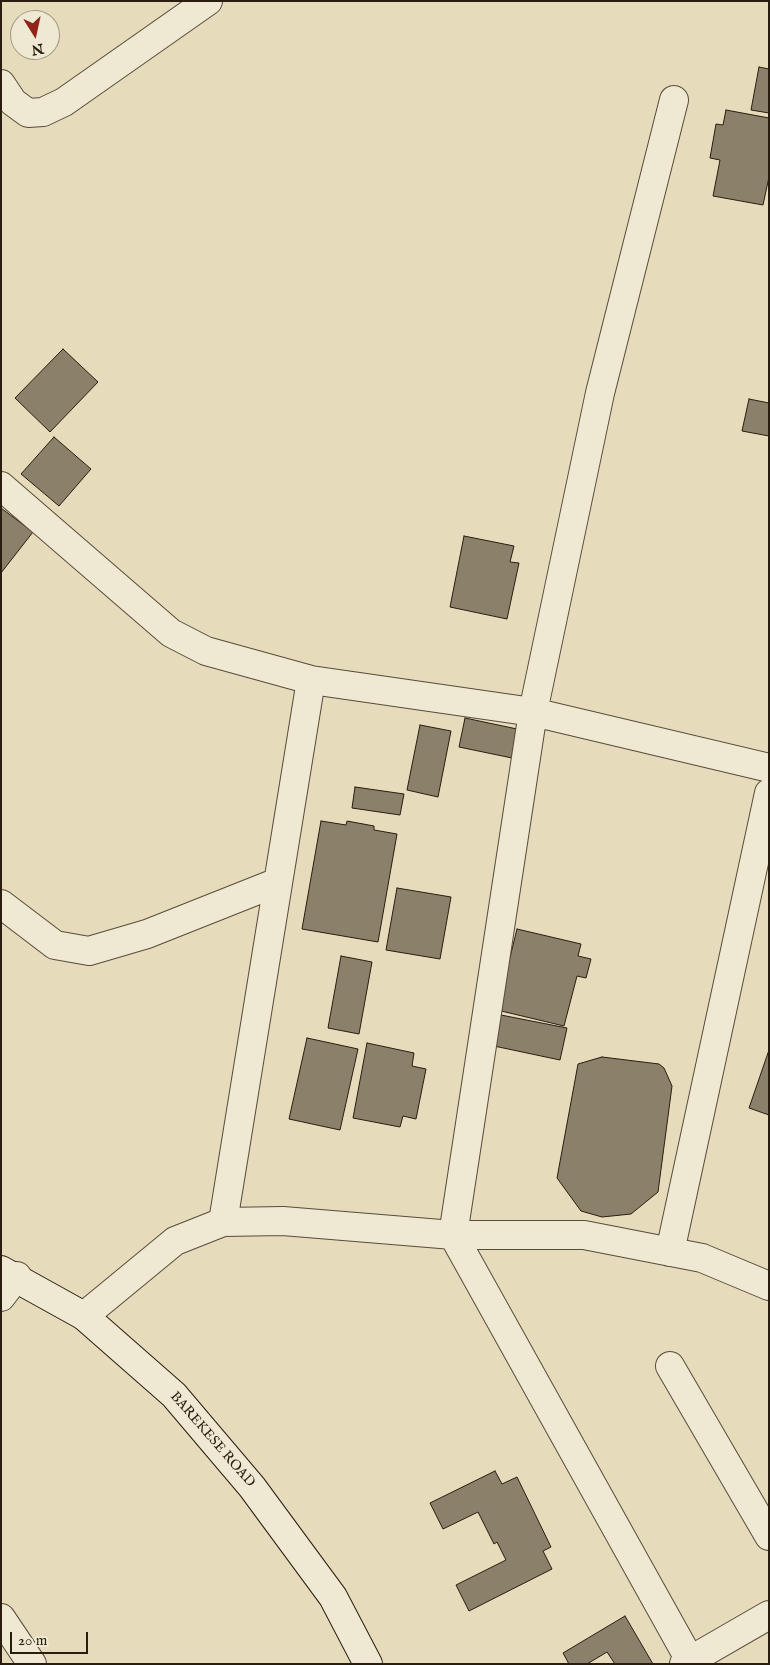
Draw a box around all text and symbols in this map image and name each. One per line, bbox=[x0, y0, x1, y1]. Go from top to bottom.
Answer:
north arrow bbox=[10, 10, 60, 60]
text: N bbox=[30, 39, 45, 59]
street label: BAREKESE ROAD bbox=[166, 1389, 258, 1491]
scale bar bbox=[12, 1622, 90, 1654]
text: 20 m bbox=[18, 1631, 47, 1650]

